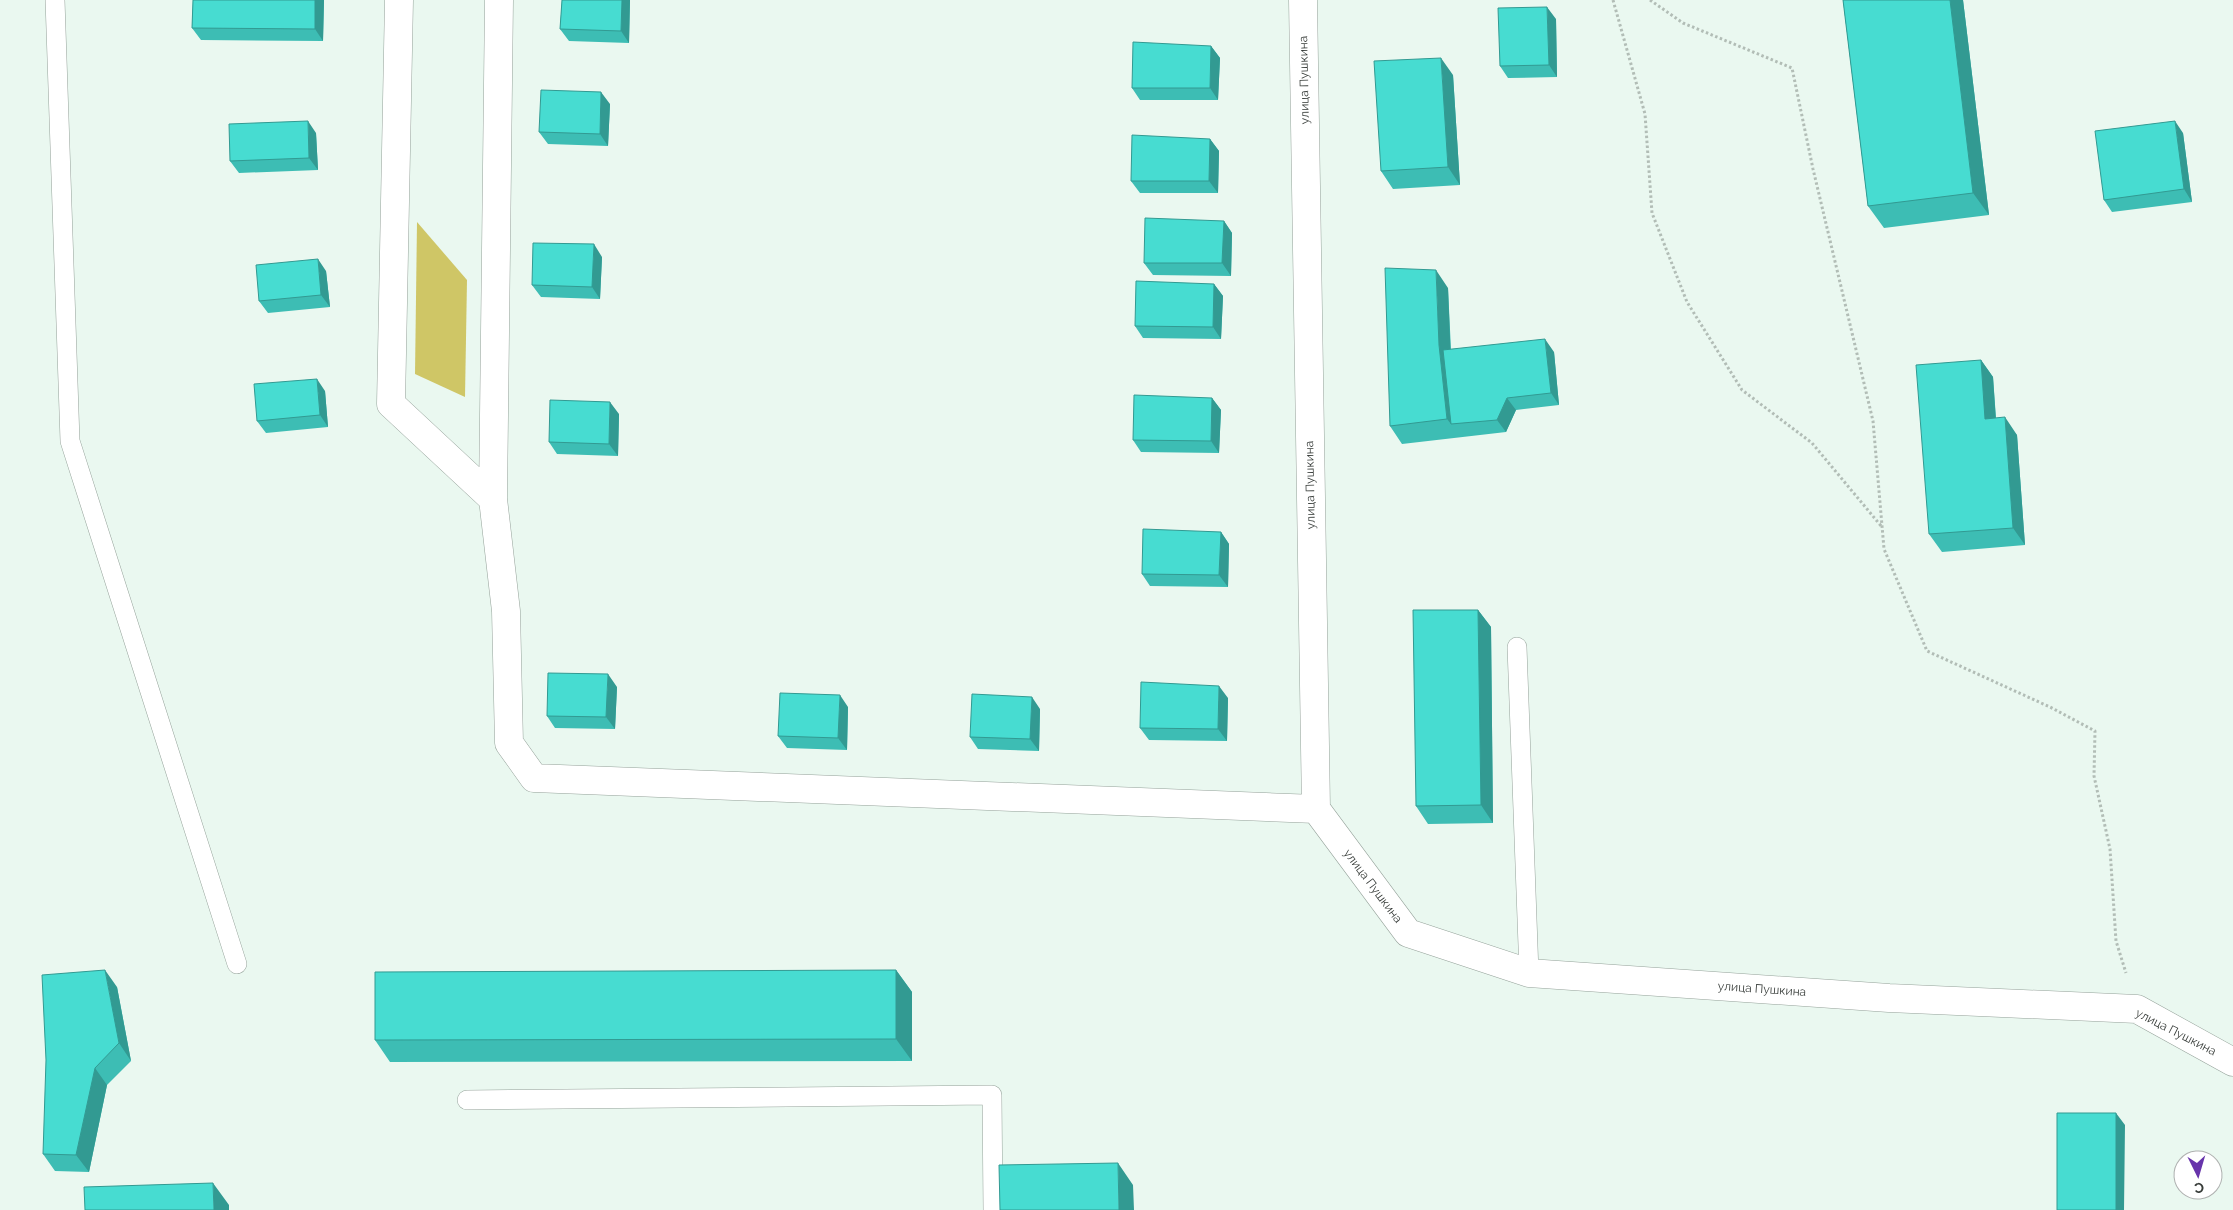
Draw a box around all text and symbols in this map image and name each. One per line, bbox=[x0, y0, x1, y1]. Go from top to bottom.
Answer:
street label: улица Пушкина bbox=[1296, 36, 1312, 124]
street label: улица Пушкина bbox=[1302, 441, 1318, 529]
street label: улица Пушкина bbox=[1341, 846, 1405, 926]
street label: улица Пушкина bbox=[1717, 979, 1807, 999]
street label: улица Пушкина bbox=[2133, 1006, 2219, 1058]
north arrow bbox=[2173, 1150, 2223, 1200]
text: С bbox=[2193, 1180, 2205, 1196]

